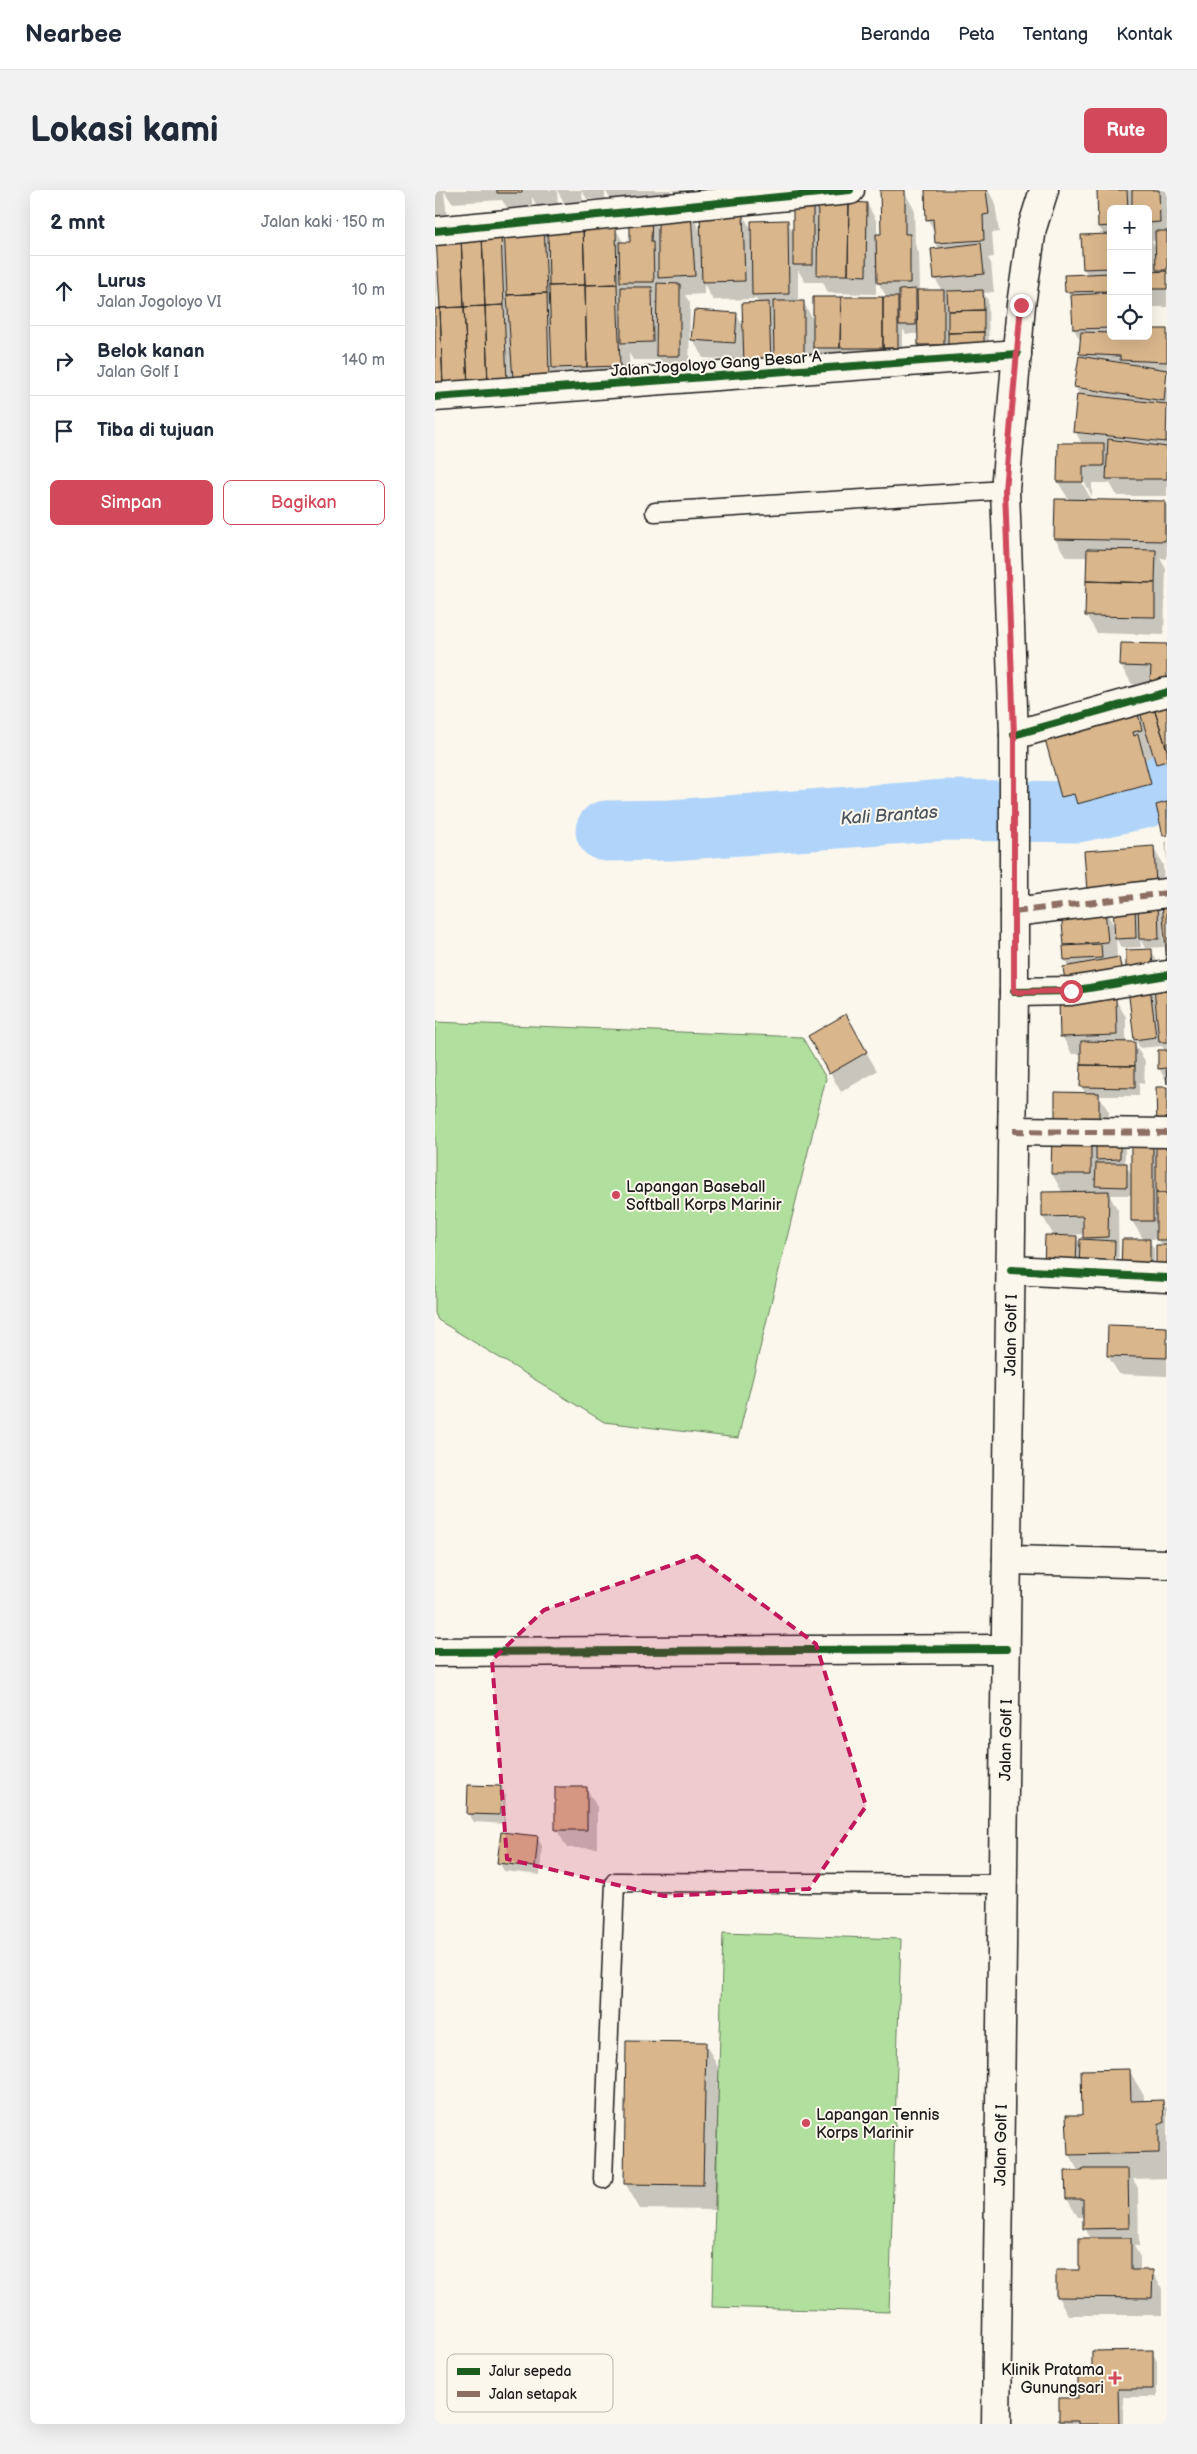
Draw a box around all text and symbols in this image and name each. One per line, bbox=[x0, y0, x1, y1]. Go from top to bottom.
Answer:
text: Nearbee bbox=[25, 20, 122, 49]
text: Beranda bbox=[860, 24, 930, 45]
text: Peta bbox=[958, 24, 995, 45]
text: Tentang bbox=[1023, 24, 1088, 45]
text: Kontak bbox=[1116, 24, 1172, 45]
button: Rute bbox=[1084, 108, 1167, 153]
text: Lokasi kami bbox=[30, 109, 219, 152]
map controls bbox=[1107, 205, 1152, 340]
button: + bbox=[1107, 205, 1152, 250]
text: 2 mnt bbox=[50, 210, 105, 235]
text: Jalan kaki · 150 m bbox=[261, 213, 385, 232]
button: − bbox=[1107, 250, 1152, 295]
text: Lurus bbox=[97, 270, 146, 293]
icon: ahead bbox=[50, 277, 78, 305]
text: 10 m bbox=[352, 281, 385, 300]
text: Jalan Jogoloyo VI bbox=[97, 293, 221, 312]
route end bbox=[1010, 294, 1033, 317]
button: locate bbox=[1107, 295, 1152, 340]
text: Belok kanan bbox=[97, 340, 205, 363]
icon: right bbox=[50, 347, 78, 375]
street label: Jalan Jogoloyo Gang Besar A bbox=[610, 348, 822, 381]
text: 140 m bbox=[342, 351, 385, 370]
text: Jalan Golf I bbox=[97, 363, 179, 382]
icon: arrive bbox=[50, 417, 78, 445]
text: Tiba di tujuan bbox=[97, 419, 214, 442]
button: Simpan bbox=[50, 480, 213, 525]
button: Bagikan bbox=[223, 480, 385, 525]
water label: Kali Brantas bbox=[840, 802, 939, 829]
route start bbox=[1060, 980, 1083, 1003]
place label: Lapangan Baseball Softball Korps Marinir bbox=[626, 1178, 782, 1215]
marker: Lapangan Baseball Softball Korps Marinir bbox=[610, 1189, 622, 1201]
street label: Jalan Golf I bbox=[1001, 1294, 1022, 1376]
street label: Jalan Golf I bbox=[996, 1699, 1017, 1781]
street label: Jalan Golf I bbox=[991, 2104, 1012, 2186]
place label: Lapangan Tennis Korps Marinir bbox=[816, 2106, 940, 2143]
marker: Lapangan Tennis Korps Marinir bbox=[800, 2117, 812, 2129]
legend bbox=[447, 2354, 613, 2412]
place label: Klinik Pratama Gunungsari bbox=[1001, 2361, 1104, 2398]
text: Jalur sepeda bbox=[489, 2363, 571, 2380]
marker: Klinik Pratama Gunungsari bbox=[1108, 2371, 1122, 2385]
text: Jalan setapak bbox=[489, 2386, 577, 2403]

